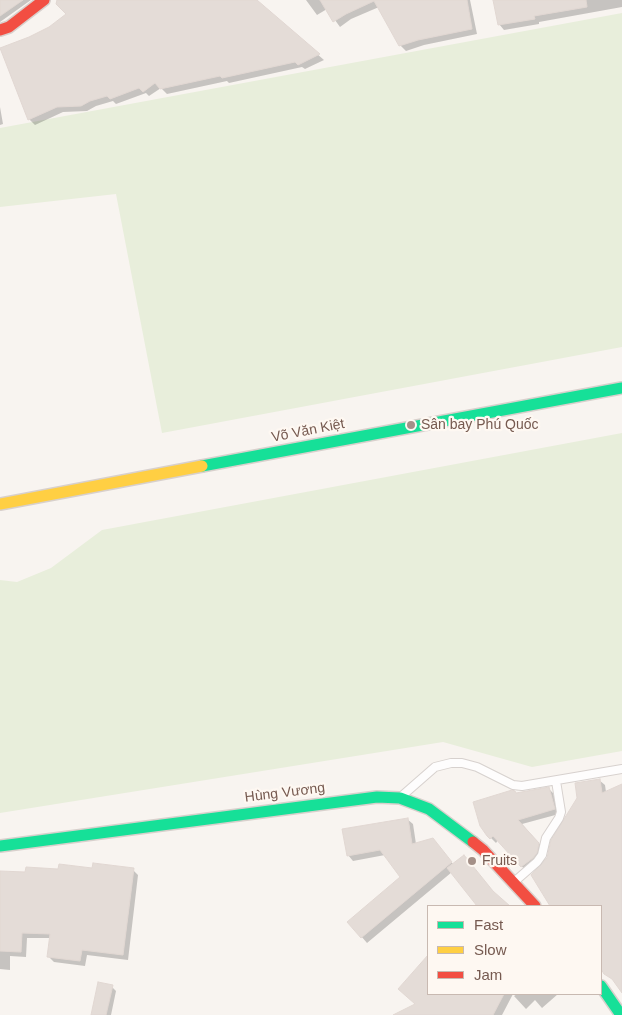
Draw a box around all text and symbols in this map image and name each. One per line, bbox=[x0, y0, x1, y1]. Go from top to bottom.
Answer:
street label: Võ Văn Kiệt bbox=[270, 416, 346, 446]
place label: Sân bay Phú Quốc bbox=[421, 417, 539, 433]
marker: Sân bay Phú Quốc bbox=[405, 419, 417, 431]
street label: Hùng Vương bbox=[244, 780, 326, 806]
place label: Fruits bbox=[482, 853, 517, 869]
marker: Fruits bbox=[466, 855, 478, 867]
legend bbox=[427, 905, 602, 995]
text: Fast bbox=[474, 916, 503, 933]
text: Slow bbox=[474, 941, 507, 958]
text: Jam bbox=[474, 966, 502, 983]

